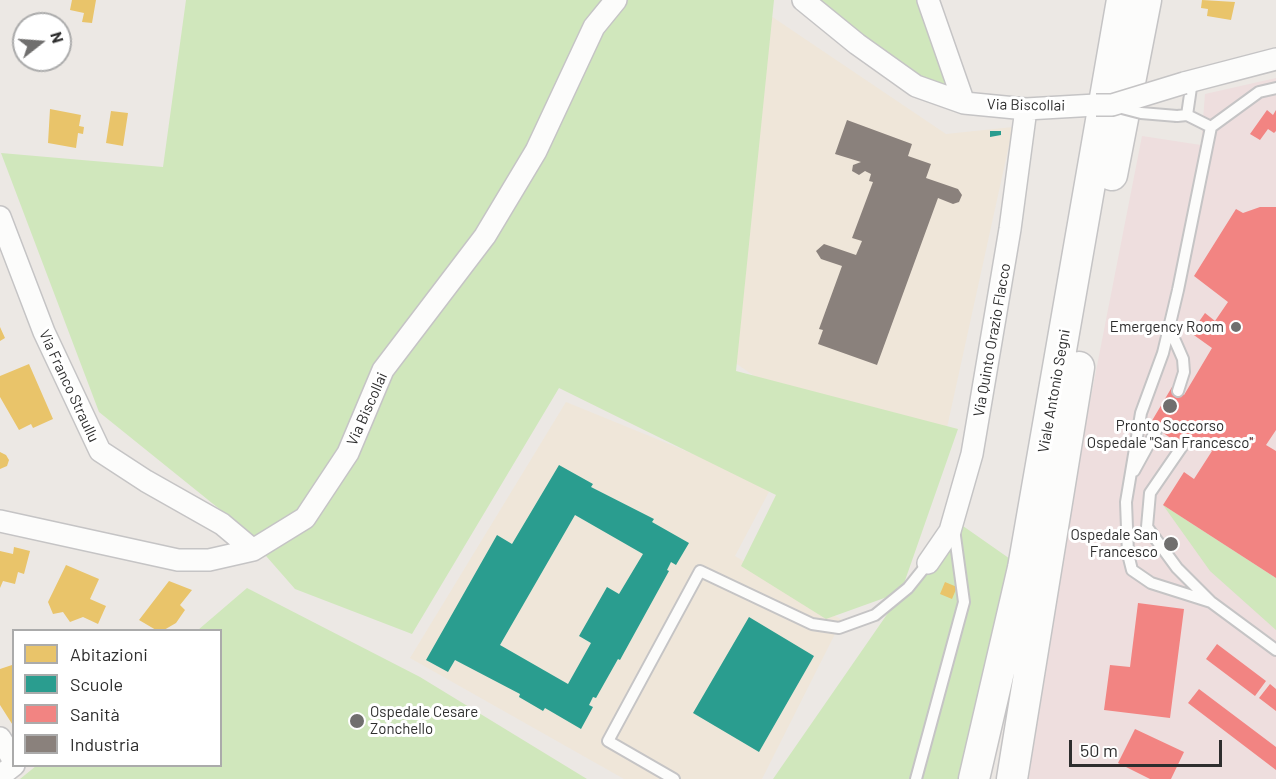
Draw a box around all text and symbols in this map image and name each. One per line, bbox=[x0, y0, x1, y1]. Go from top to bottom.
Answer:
north arrow bbox=[12, 12, 72, 72]
text: N bbox=[47, 29, 68, 45]
street label: Via Biscollai bbox=[987, 95, 1065, 115]
street label: Via Quinto Orazio Flacco bbox=[970, 262, 1014, 418]
place label: Emergency Room bbox=[1110, 318, 1224, 336]
marker: Emergency Room bbox=[1229, 320, 1243, 334]
street label: Via Franco Straullu bbox=[35, 327, 103, 445]
street label: Viale Antonio Segni bbox=[1034, 328, 1074, 454]
street label: Via Biscollai bbox=[343, 370, 391, 448]
marker: Pronto Soccorso Ospedale "San Francesco" bbox=[1161, 397, 1179, 415]
place label: Pronto Soccorso Ospedale "San Francesco" bbox=[1087, 417, 1253, 452]
place label: Ospedale San Francesco bbox=[1071, 526, 1158, 561]
marker: Ospedale San Francesco bbox=[1162, 535, 1180, 553]
legend bbox=[12, 629, 222, 767]
text: Abitazioni bbox=[70, 643, 148, 665]
text: Scuole bbox=[70, 673, 123, 695]
text: Sanità bbox=[70, 703, 120, 725]
place label: Ospedale Cesare Zonchello bbox=[370, 703, 478, 738]
marker: Ospedale Cesare Zonchello bbox=[348, 712, 366, 730]
scale bar bbox=[1072, 728, 1225, 766]
text: Industria bbox=[70, 733, 139, 755]
text: 50 m bbox=[1080, 739, 1118, 761]

